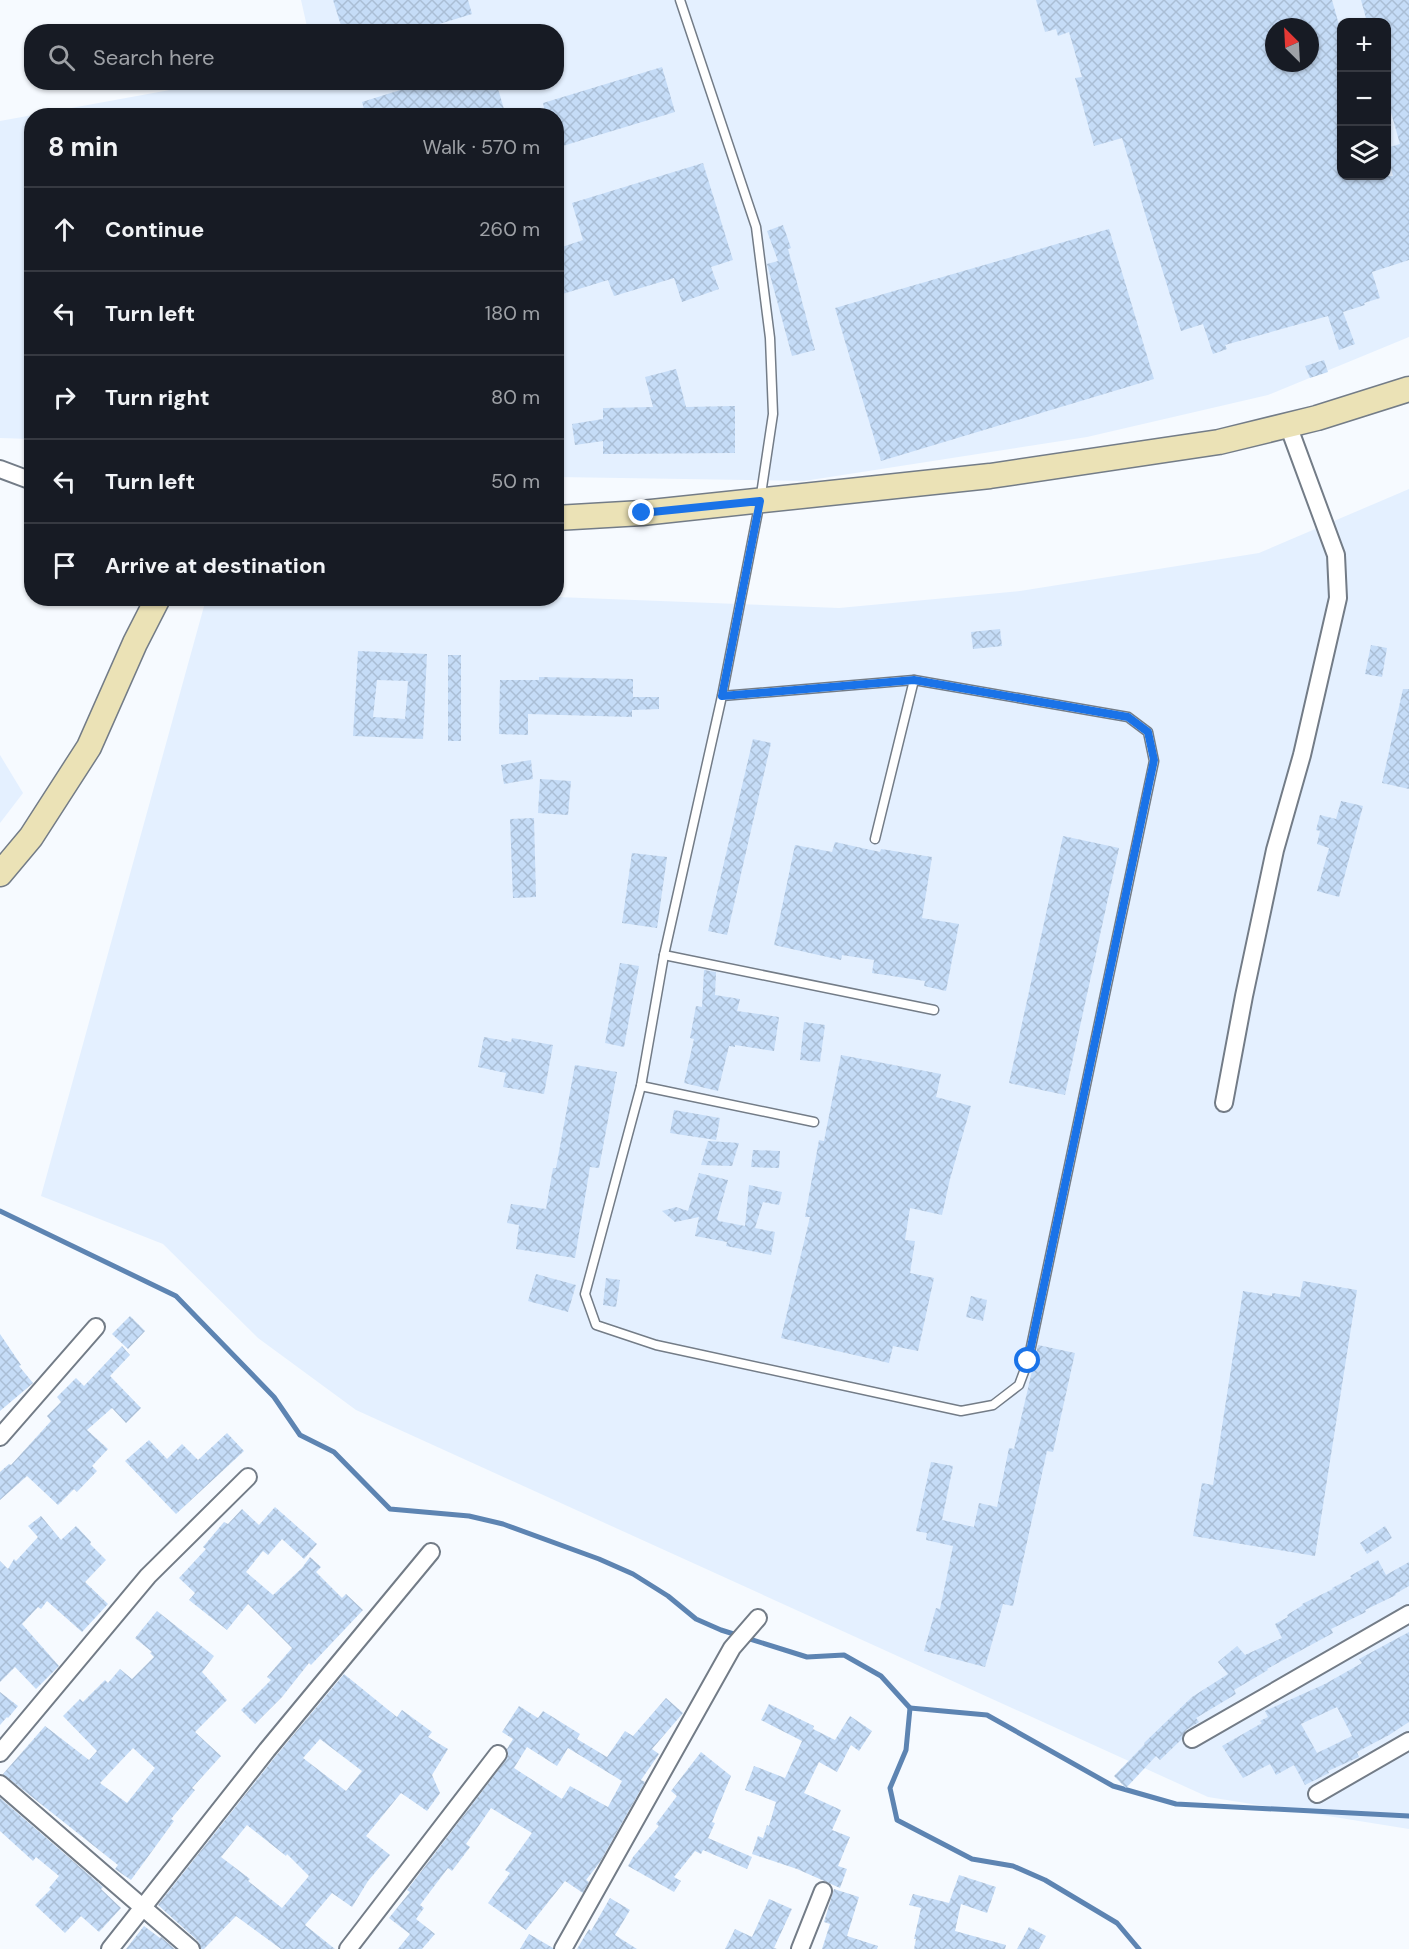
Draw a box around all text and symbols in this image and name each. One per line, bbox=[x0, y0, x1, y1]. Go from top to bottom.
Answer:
north arrow bbox=[1265, 18, 1319, 72]
map controls bbox=[1337, 18, 1391, 180]
button: + bbox=[1337, 18, 1391, 72]
search box bbox=[24, 24, 564, 90]
icon: search bbox=[45, 41, 78, 74]
text: Search here bbox=[93, 43, 214, 72]
button: − bbox=[1337, 72, 1391, 126]
button: layers bbox=[1337, 126, 1391, 180]
text: 8 min bbox=[48, 130, 118, 164]
text: Walk · 570 m bbox=[423, 134, 540, 160]
icon: ahead bbox=[48, 213, 81, 246]
text: Continue bbox=[105, 215, 204, 244]
text: 260 m bbox=[479, 216, 540, 242]
icon: left bbox=[48, 297, 81, 330]
text: Turn left bbox=[105, 299, 195, 328]
text: 180 m bbox=[485, 300, 540, 326]
icon: right bbox=[48, 381, 81, 414]
text: Turn right bbox=[105, 383, 210, 412]
text: 80 m bbox=[491, 384, 540, 410]
icon: left bbox=[48, 465, 81, 498]
text: Turn left bbox=[105, 467, 195, 496]
text: 50 m bbox=[491, 468, 540, 494]
route end bbox=[628, 499, 654, 525]
icon: arrive bbox=[48, 549, 81, 582]
text: Arrive at destination bbox=[105, 551, 326, 580]
route start bbox=[1014, 1347, 1040, 1373]

